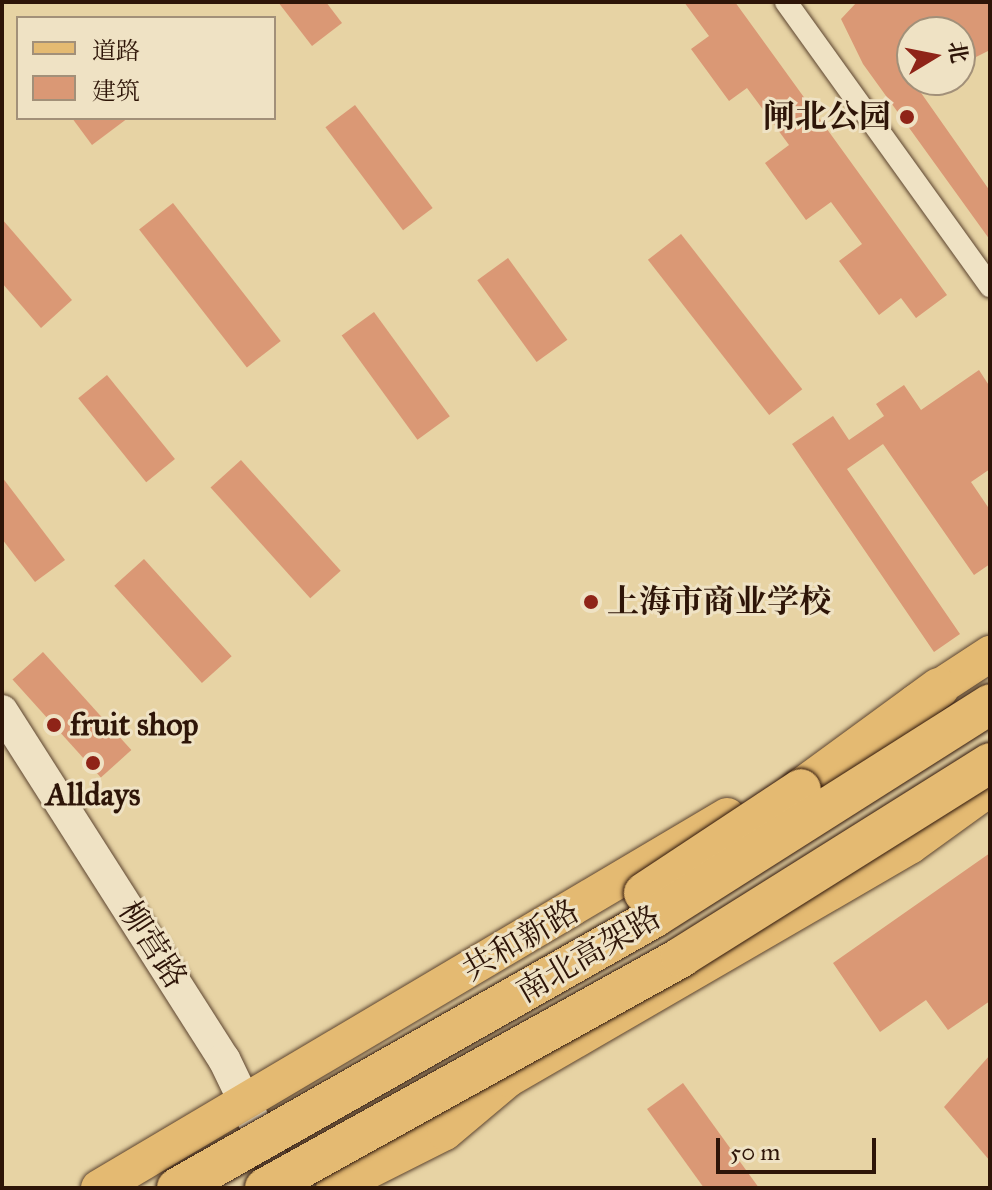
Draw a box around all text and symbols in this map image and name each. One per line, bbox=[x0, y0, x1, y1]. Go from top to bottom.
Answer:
legend bbox=[16, 16, 276, 120]
north arrow bbox=[896, 16, 976, 96]
text: 道路 bbox=[92, 36, 140, 66]
text: 北 bbox=[943, 39, 973, 65]
text: 建筑 bbox=[92, 76, 140, 106]
place label: 闸北公园 bbox=[763, 98, 891, 136]
marker: 闸北公园 bbox=[898, 108, 916, 126]
place label: 上海市商业学校 bbox=[607, 583, 831, 621]
marker: 上海市商业学校 bbox=[582, 593, 600, 611]
place label: fruit shop bbox=[70, 706, 199, 744]
marker: fruit shop bbox=[45, 716, 63, 734]
marker: Alldays bbox=[84, 754, 102, 772]
place label: Alldays bbox=[46, 776, 140, 814]
street label: 共和新路 bbox=[456, 892, 586, 990]
street label: 柳营路 bbox=[110, 894, 194, 996]
street label: 南北高架路 bbox=[510, 898, 668, 1012]
scale bar bbox=[720, 1122, 880, 1172]
text: 50 m bbox=[730, 1137, 780, 1167]

